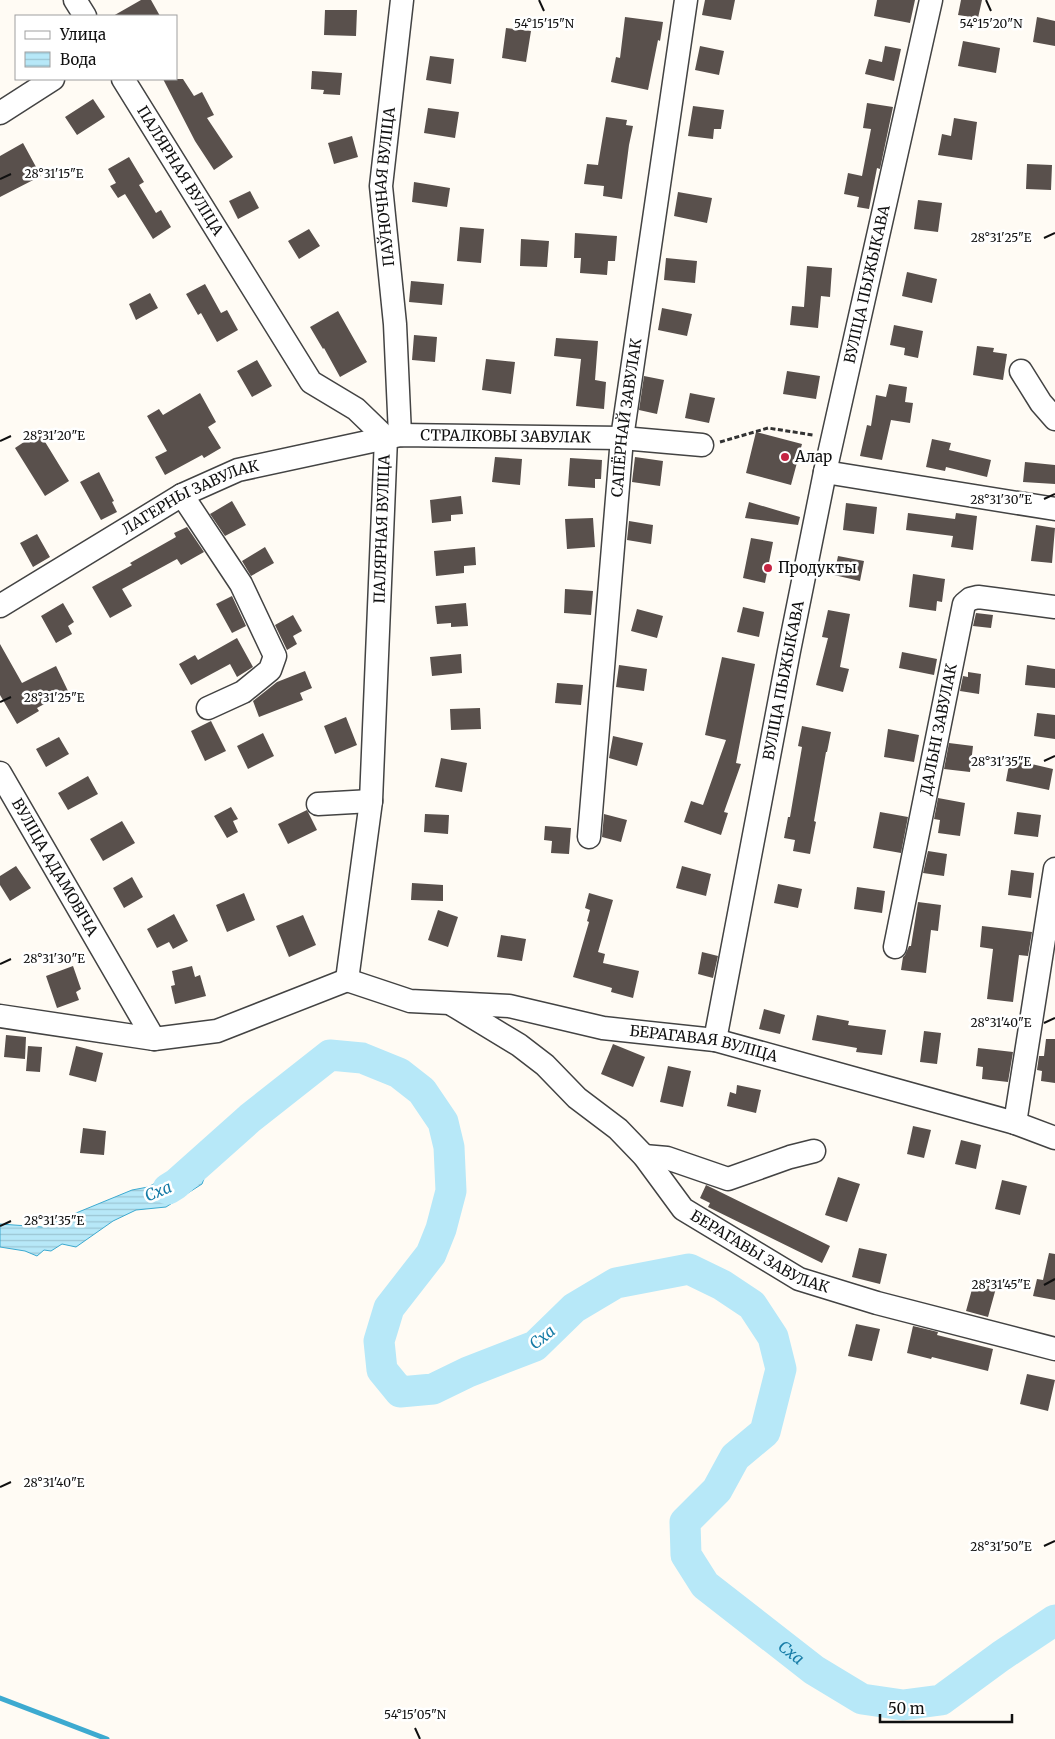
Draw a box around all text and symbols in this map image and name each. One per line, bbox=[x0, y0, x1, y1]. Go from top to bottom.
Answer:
legend bbox=[15, 15, 178, 80]
text: 54°15'15"N bbox=[514, 16, 575, 31]
text: 54°15'20"N bbox=[960, 16, 1023, 31]
text: Улица bbox=[59, 25, 106, 44]
text: Вода bbox=[60, 50, 96, 69]
street label: ПАЛЯРНАЯ ВУЛІЦА bbox=[133, 102, 228, 239]
street label: ПАЎНОЧНАЯ ВУЛІЦА bbox=[371, 106, 399, 268]
text: 28°31'15"E bbox=[25, 166, 84, 181]
street label: ВУЛІЦА ПЫЖЫКАВА bbox=[840, 203, 894, 365]
text: 28°31'25"E bbox=[971, 230, 1032, 245]
street label: САПЁРНАЙ ЗАВУЛАК bbox=[607, 337, 646, 498]
street label: СТРАЛКОВЫ ЗАВУЛАК bbox=[420, 425, 592, 447]
text: 28°31'20"E bbox=[23, 428, 85, 443]
place label: Алар bbox=[794, 447, 832, 466]
marker: Алар bbox=[779, 451, 791, 463]
street label: ПАЛЯРНАЯ ВУЛІЦА bbox=[369, 454, 394, 604]
street label: ЛАГЕРНЫ ЗАВУЛАК bbox=[118, 456, 261, 538]
text: 28°31'30"E bbox=[970, 492, 1032, 507]
place label: Продукты bbox=[778, 558, 857, 577]
marker: Продукты bbox=[762, 562, 774, 574]
street label: ВУЛІЦА ПЫЖЫКАВА bbox=[758, 599, 808, 762]
street label: ДАЛЬНІ ЗАВУЛАК bbox=[916, 662, 961, 797]
text: 28°31'25"E bbox=[24, 690, 85, 705]
text: 28°31'35"E bbox=[971, 754, 1031, 769]
street label: ВУЛІЦА АДАМОВІЧА bbox=[8, 795, 103, 940]
text: 28°31'30"E bbox=[23, 951, 85, 966]
text: 28°31'40"E bbox=[971, 1015, 1032, 1030]
street label: БЕРАГАВАЯ ВУЛІЦА bbox=[629, 1021, 780, 1066]
water label: Сха bbox=[141, 1177, 175, 1205]
street label: БЕРАГАВЫ ЗАВУЛАК bbox=[687, 1206, 832, 1297]
text: 28°31'35"E bbox=[24, 1213, 84, 1228]
text: 28°31'45"E bbox=[971, 1277, 1031, 1292]
water label: Сха bbox=[525, 1321, 559, 1353]
text: 28°31'40"E bbox=[24, 1475, 85, 1490]
text: 28°31'50"E bbox=[970, 1539, 1032, 1554]
water label: Сха bbox=[774, 1636, 808, 1669]
scale bar bbox=[880, 1692, 1012, 1724]
text: 50 m bbox=[888, 1699, 925, 1718]
text: 54°15'05"N bbox=[384, 1707, 447, 1722]

